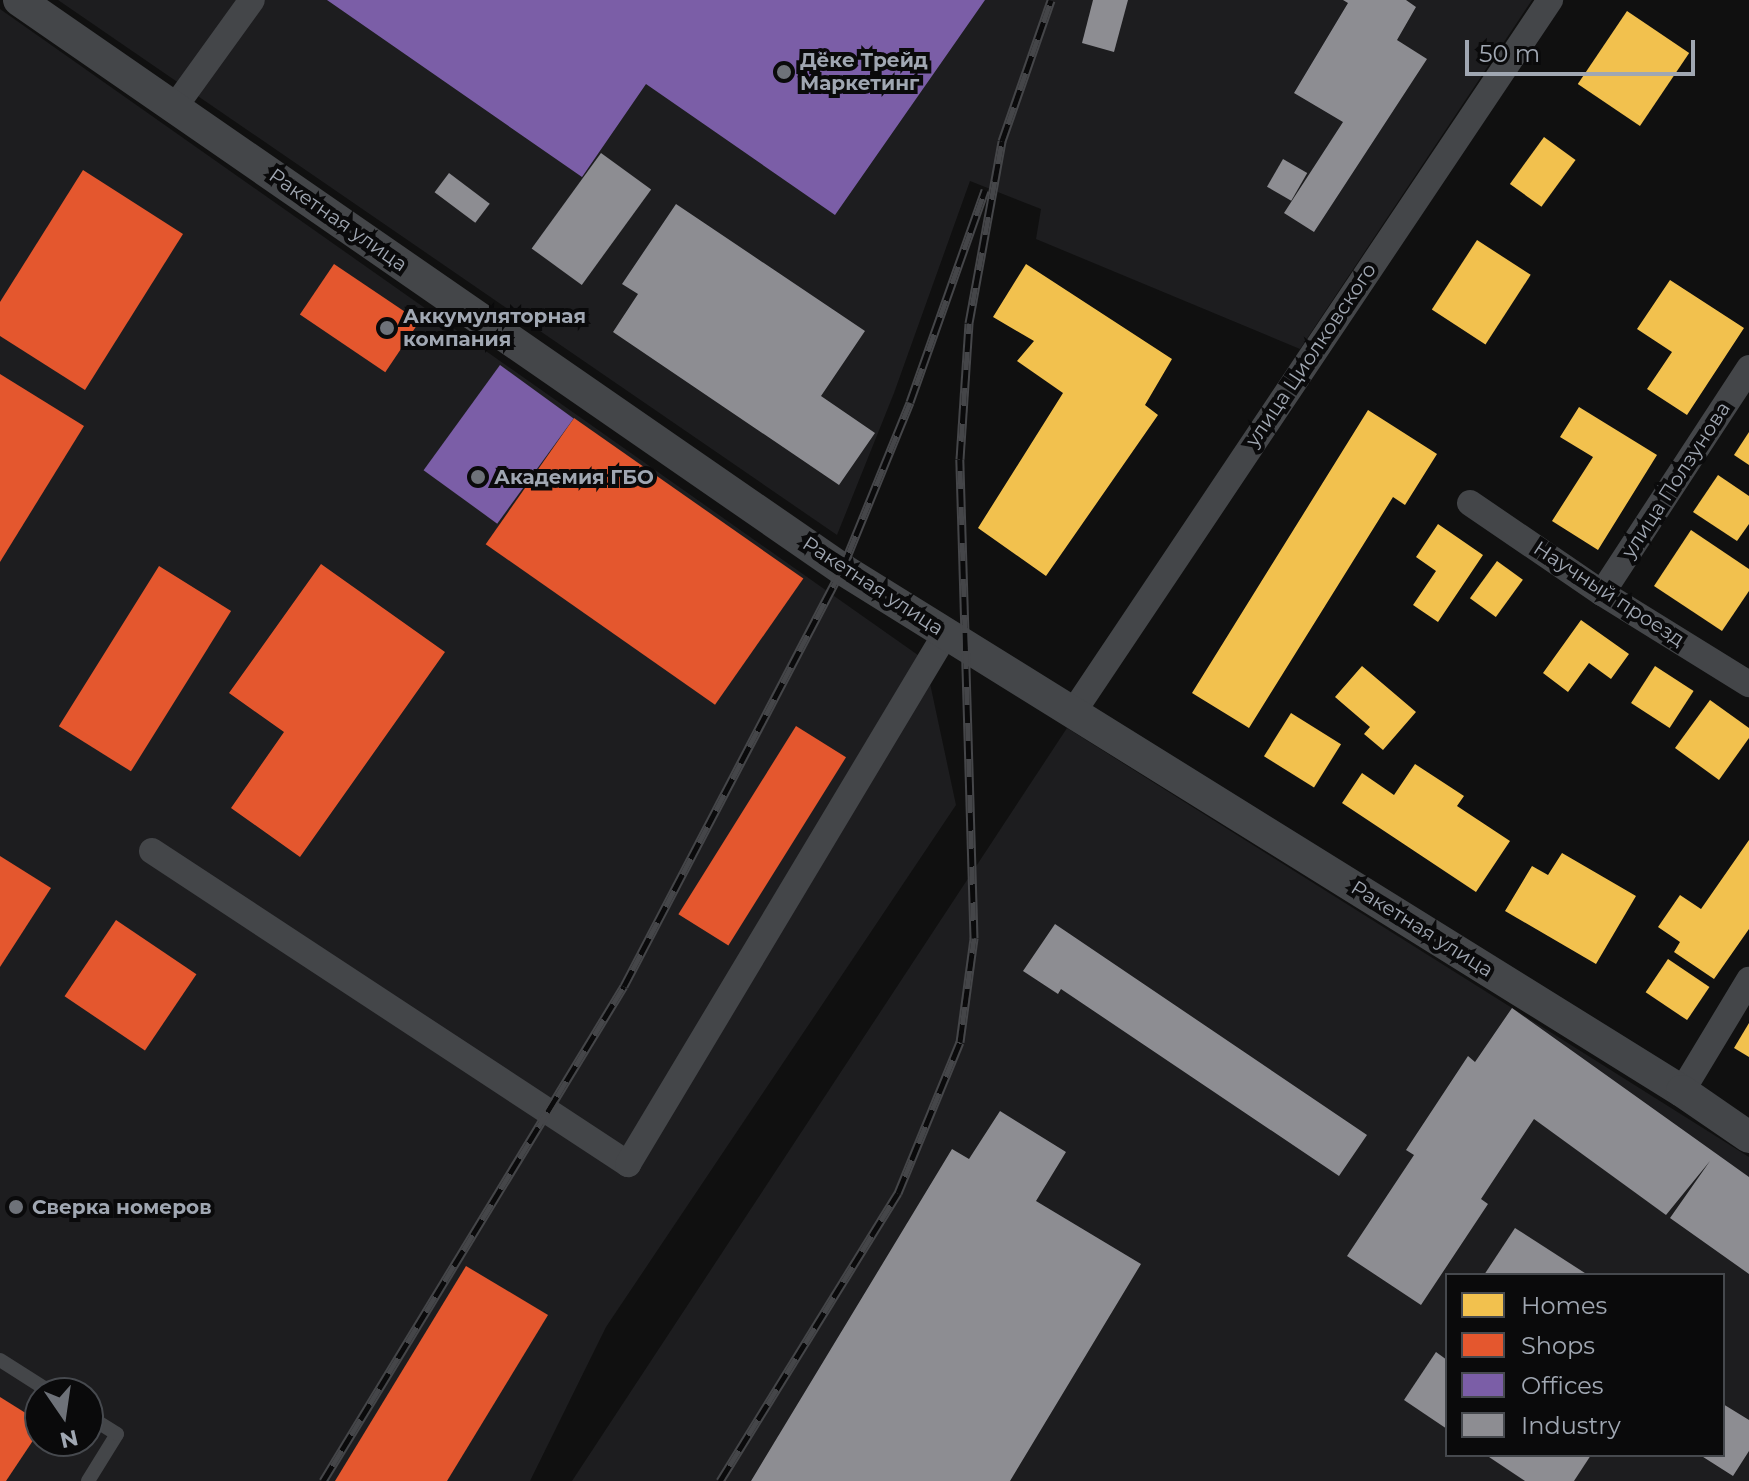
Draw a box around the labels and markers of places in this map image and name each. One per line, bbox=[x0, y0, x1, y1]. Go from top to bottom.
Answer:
place label: Дёке Трейд Маркетинг bbox=[800, 48, 928, 95]
marker: Дёке Трейд Маркетинг bbox=[775, 63, 793, 81]
place label: Аккумуляторная компания bbox=[403, 304, 586, 351]
marker: Аккумуляторная компания bbox=[378, 319, 396, 337]
place label: Академия ГБО bbox=[494, 465, 654, 489]
marker: Академия ГБО bbox=[469, 468, 487, 486]
place label: Сверка номеров bbox=[32, 1195, 212, 1219]
marker: Сверка номеров bbox=[7, 1198, 25, 1216]

